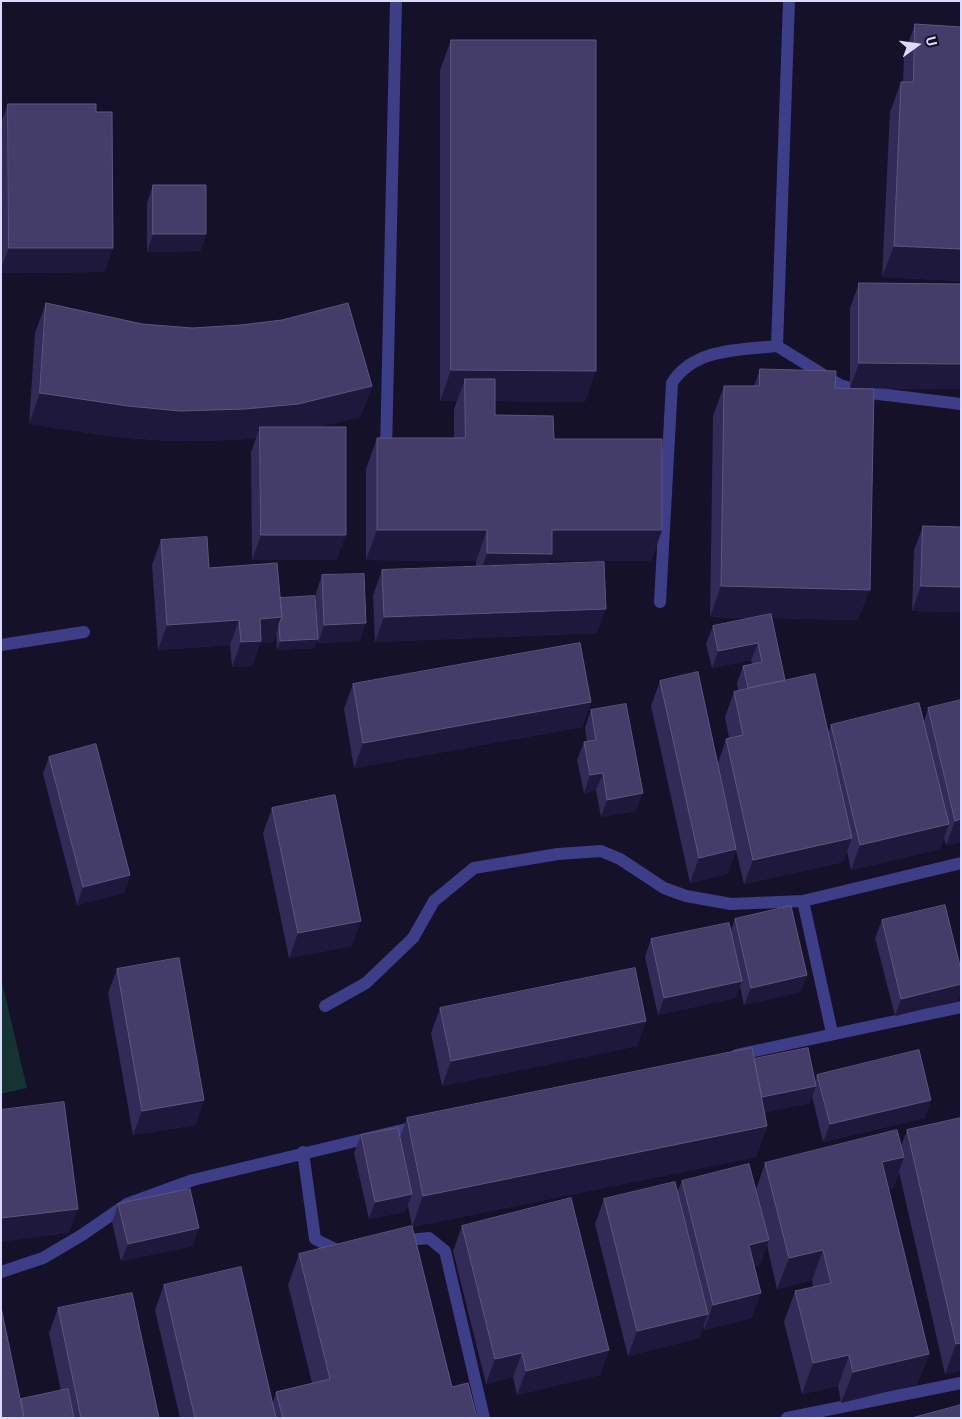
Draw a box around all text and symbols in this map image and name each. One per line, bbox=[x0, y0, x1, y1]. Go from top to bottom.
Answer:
north arrow bbox=[892, 20, 942, 70]
text: U bbox=[923, 35, 940, 48]

